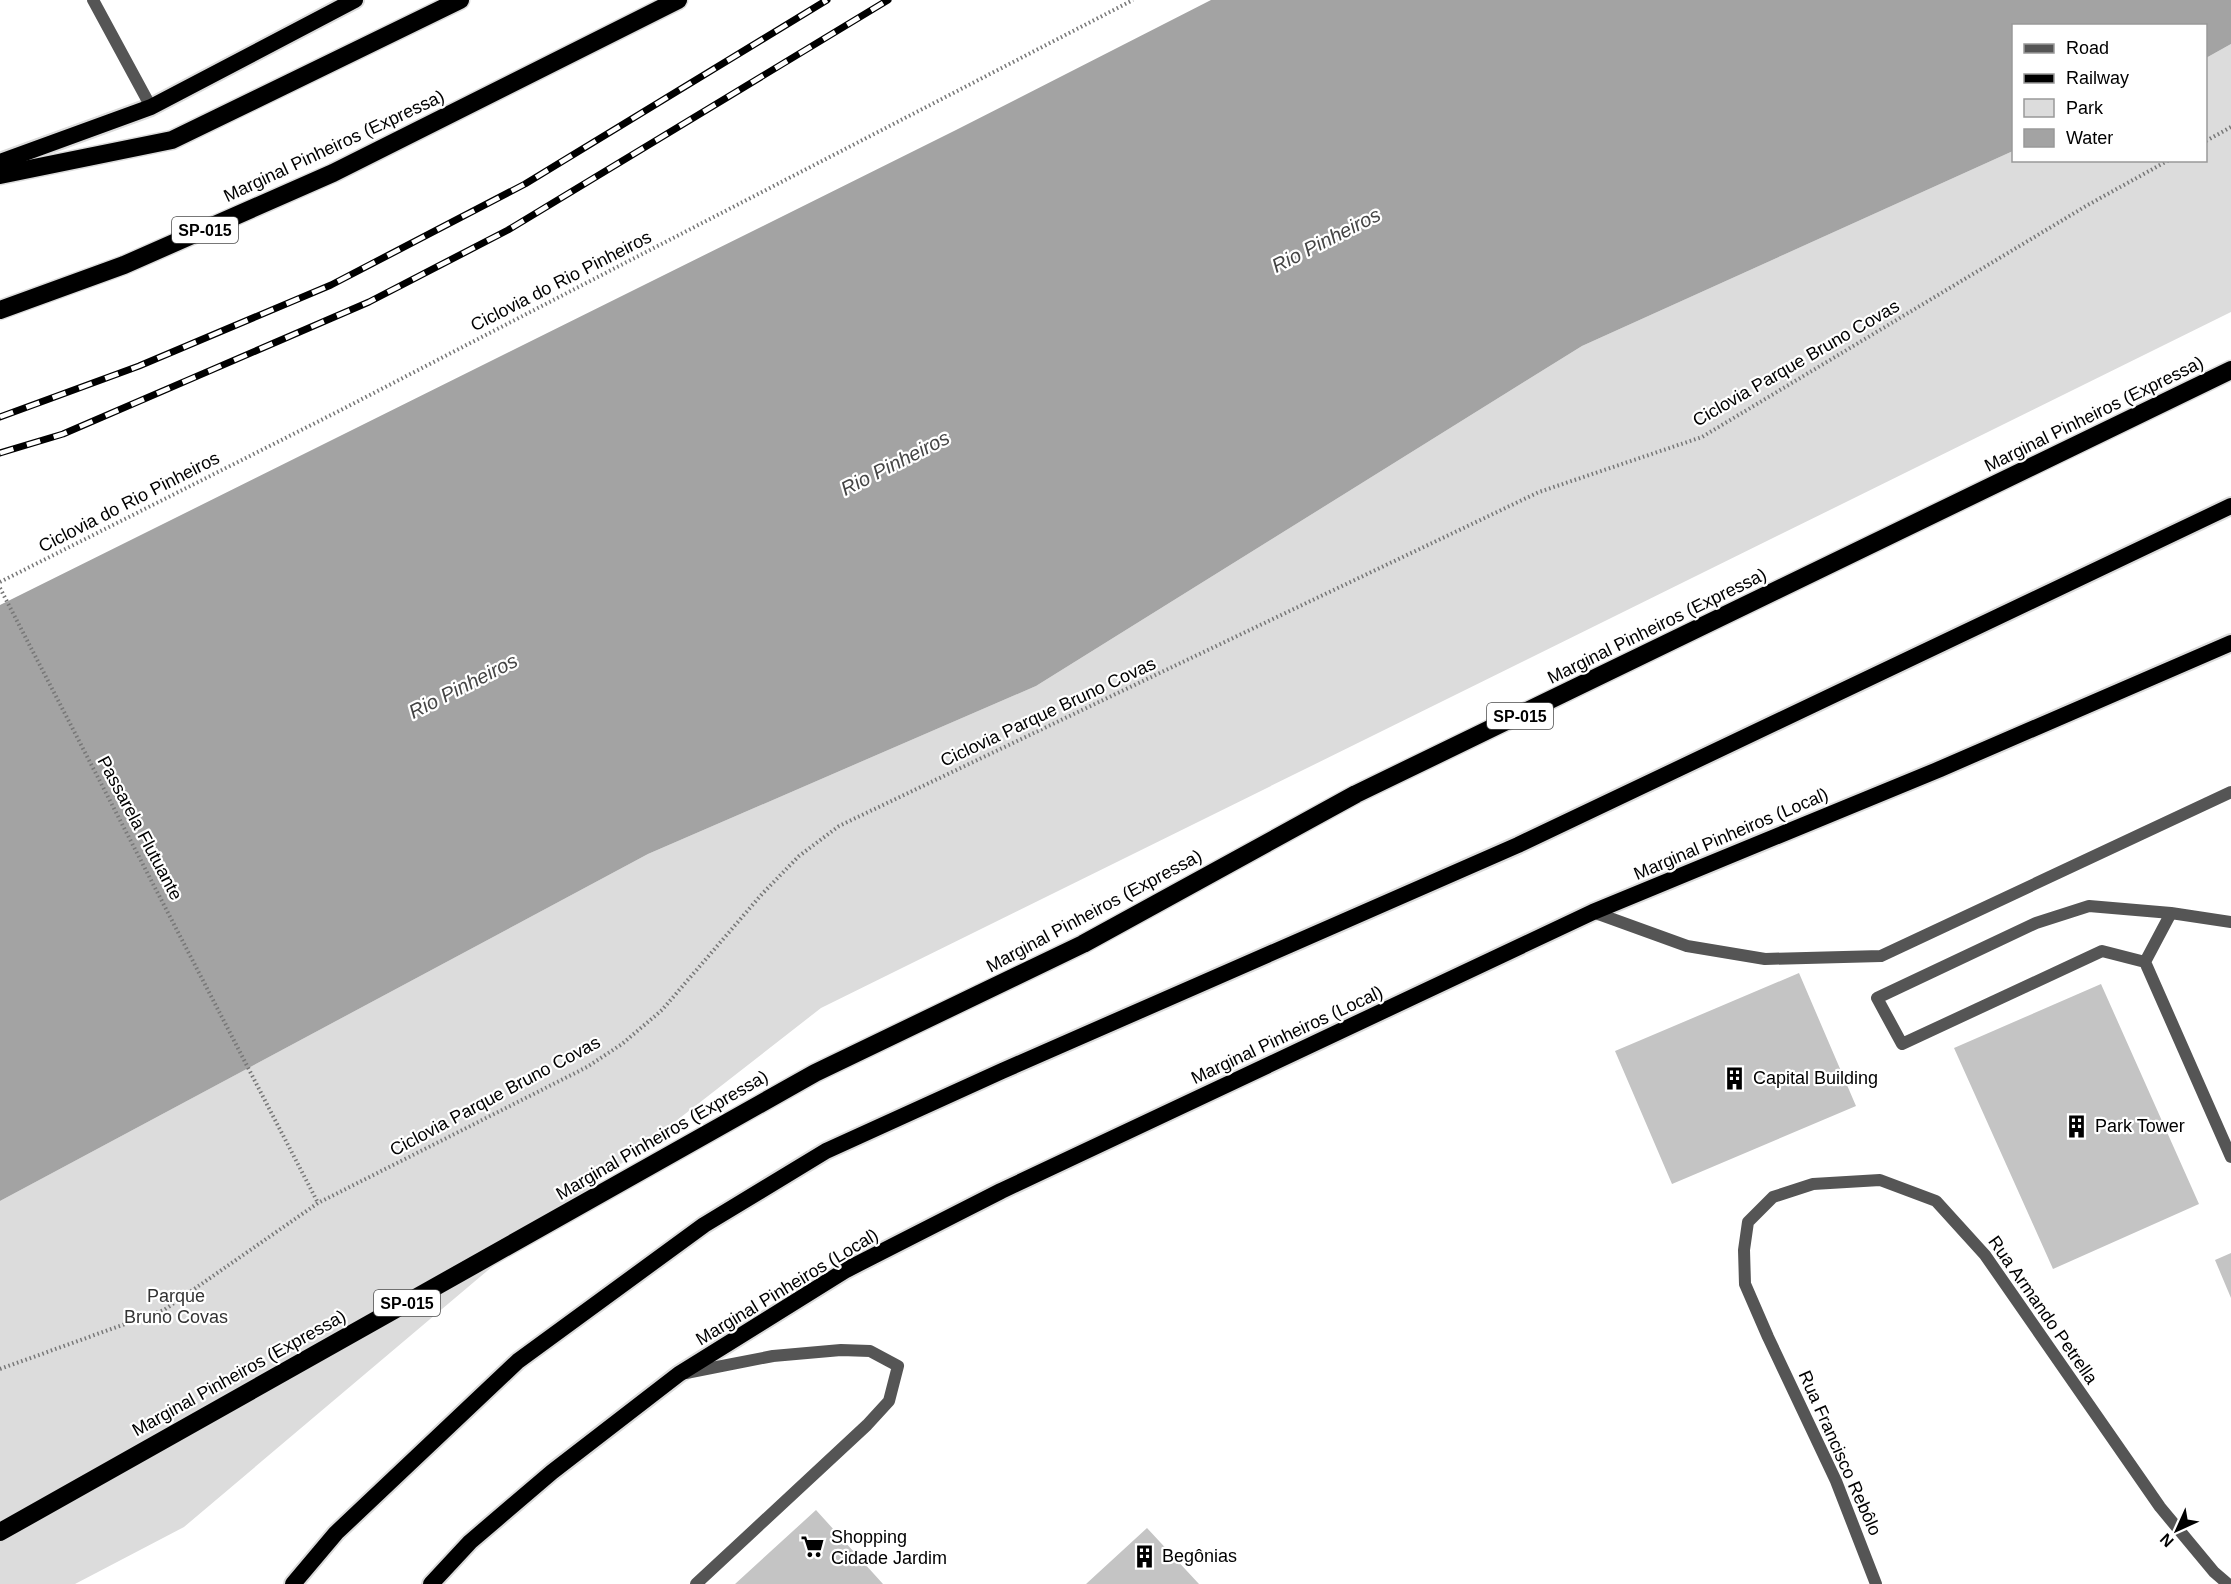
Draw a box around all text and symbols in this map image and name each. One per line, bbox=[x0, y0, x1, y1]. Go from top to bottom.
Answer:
legend bbox=[2012, 24, 2207, 162]
text: Road bbox=[2066, 38, 2109, 58]
text: Railway bbox=[2066, 68, 2129, 88]
street label: Marginal Pinheiros (Expressa) bbox=[221, 86, 447, 206]
text: Park bbox=[2066, 98, 2104, 118]
text: Water bbox=[2066, 128, 2113, 148]
water label: Rio Pinheiros bbox=[1268, 203, 1384, 277]
road number: SP-015 bbox=[172, 217, 238, 243]
street label: Ciclovia do Rio Pinheiros bbox=[467, 227, 655, 335]
street label: Ciclovia Parque Bruno Covas bbox=[1689, 296, 1903, 430]
street label: Marginal Pinheiros (Expressa) bbox=[1981, 352, 2207, 476]
water label: Rio Pinheiros bbox=[837, 426, 953, 500]
street label: Ciclovia do Rio Pinheiros bbox=[35, 448, 223, 556]
street label: Marginal Pinheiros (Expressa) bbox=[1544, 564, 1770, 688]
water label: Rio Pinheiros bbox=[405, 649, 521, 723]
street label: Ciclovia Parque Bruno Covas bbox=[937, 653, 1159, 771]
road number: SP-015 bbox=[1487, 703, 1553, 729]
street label: Passarela Flutuante bbox=[94, 753, 186, 903]
street label: Marginal Pinheiros (Local) bbox=[1631, 784, 1831, 884]
street label: Marginal Pinheiros (Expressa) bbox=[983, 846, 1205, 976]
street label: Marginal Pinheiros (Local) bbox=[1188, 982, 1386, 1088]
street label: Ciclovia Parque Bruno Covas bbox=[387, 1032, 603, 1160]
building icon: Capital Building bbox=[1722, 1065, 1748, 1091]
street label: Marginal Pinheiros (Expressa) bbox=[553, 1066, 771, 1204]
place label: Capital Building bbox=[1753, 1068, 1878, 1088]
building icon: Park Tower bbox=[2064, 1113, 2090, 1139]
place label: Park Tower bbox=[2095, 1116, 2185, 1136]
street label: Marginal Pinheiros (Local) bbox=[692, 1225, 882, 1349]
street label: Rua Armando Petrella bbox=[1984, 1232, 2102, 1389]
park label: Parque Bruno Covas bbox=[124, 1286, 228, 1327]
road number: SP-015 bbox=[374, 1290, 440, 1316]
street label: Marginal Pinheiros (Expressa) bbox=[129, 1306, 349, 1440]
street label: Rua Francisco Rebôlo bbox=[1795, 1368, 1885, 1538]
north arrow bbox=[2147, 1500, 2207, 1560]
place label: Shopping Cidade Jardim bbox=[831, 1527, 947, 1568]
text: N bbox=[2157, 1530, 2177, 1550]
supermarket icon: Shopping Cidade Jardim bbox=[800, 1534, 826, 1560]
building icon: Begônias bbox=[1131, 1543, 1157, 1569]
place label: Begônias bbox=[1162, 1546, 1237, 1566]

